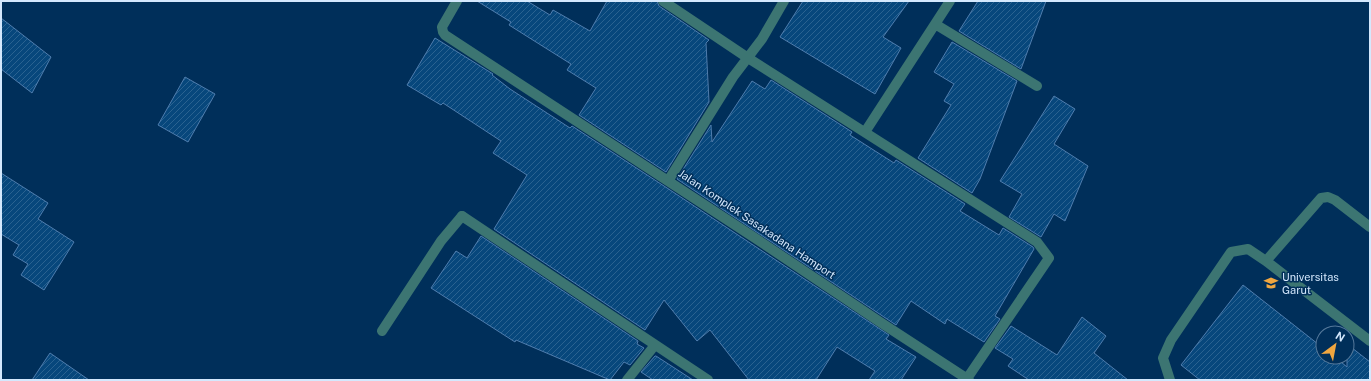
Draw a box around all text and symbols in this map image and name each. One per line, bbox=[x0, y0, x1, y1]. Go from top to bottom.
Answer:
street label: Jalan Komplek Sasakadana Hamport bbox=[676, 167, 838, 281]
place label: Universitas Garut bbox=[1282, 271, 1339, 296]
school or university icon: Universitas Garut bbox=[1263, 275, 1279, 291]
north arrow bbox=[1315, 325, 1355, 365]
text: N bbox=[1333, 329, 1347, 344]

